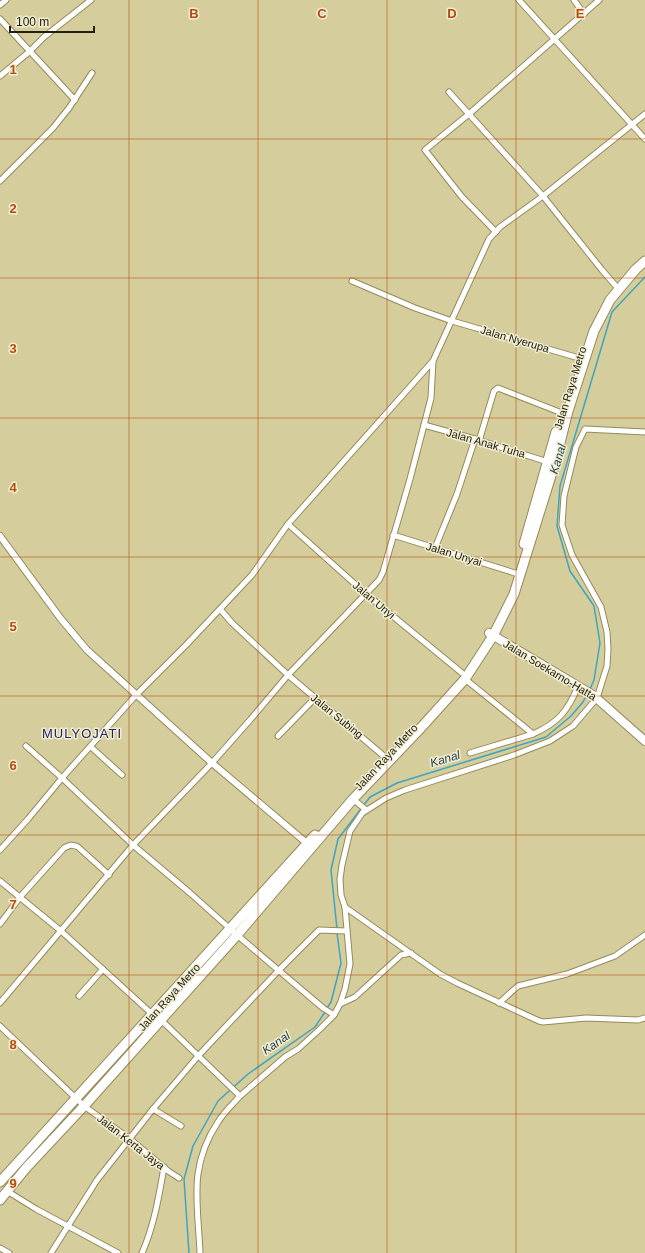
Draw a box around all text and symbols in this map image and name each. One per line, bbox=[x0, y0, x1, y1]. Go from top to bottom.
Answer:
text: B bbox=[189, 6, 199, 21]
text: C bbox=[317, 6, 327, 21]
text: D bbox=[447, 6, 457, 21]
text: E bbox=[576, 6, 585, 21]
scale bar bbox=[10, 8, 94, 34]
text: 100 m bbox=[16, 15, 49, 29]
text: 1 bbox=[9, 62, 17, 77]
text: 2 bbox=[9, 201, 17, 216]
street label: Jalan Nyerupa bbox=[479, 323, 552, 355]
text: 3 bbox=[9, 341, 17, 356]
street label: Jalan Raya Metro bbox=[552, 345, 588, 431]
street label: Jalan Anak Tuha bbox=[445, 426, 528, 460]
water label: Kanal bbox=[547, 442, 569, 476]
text: 4 bbox=[9, 480, 17, 495]
street label: Jalan Unyai bbox=[425, 540, 483, 568]
street label: Jalan Unyi bbox=[350, 579, 398, 621]
text: 5 bbox=[9, 619, 17, 634]
street label: Jalan Soekarno-Hatta bbox=[501, 637, 599, 703]
street label: Jalan Subing bbox=[309, 691, 365, 741]
street label: Jalan Raya Metro bbox=[352, 721, 420, 793]
district label: MULYOJATI bbox=[42, 726, 122, 741]
water label: Kanal bbox=[428, 748, 462, 770]
text: 6 bbox=[9, 758, 17, 773]
text: 7 bbox=[9, 897, 17, 912]
street label: Jalan Raya Metro bbox=[136, 961, 202, 1033]
water label: Kanal bbox=[259, 1028, 293, 1058]
text: 8 bbox=[9, 1037, 17, 1052]
street label: Jalan Kerta Jaya bbox=[95, 1112, 168, 1172]
text: 9 bbox=[9, 1176, 17, 1191]

